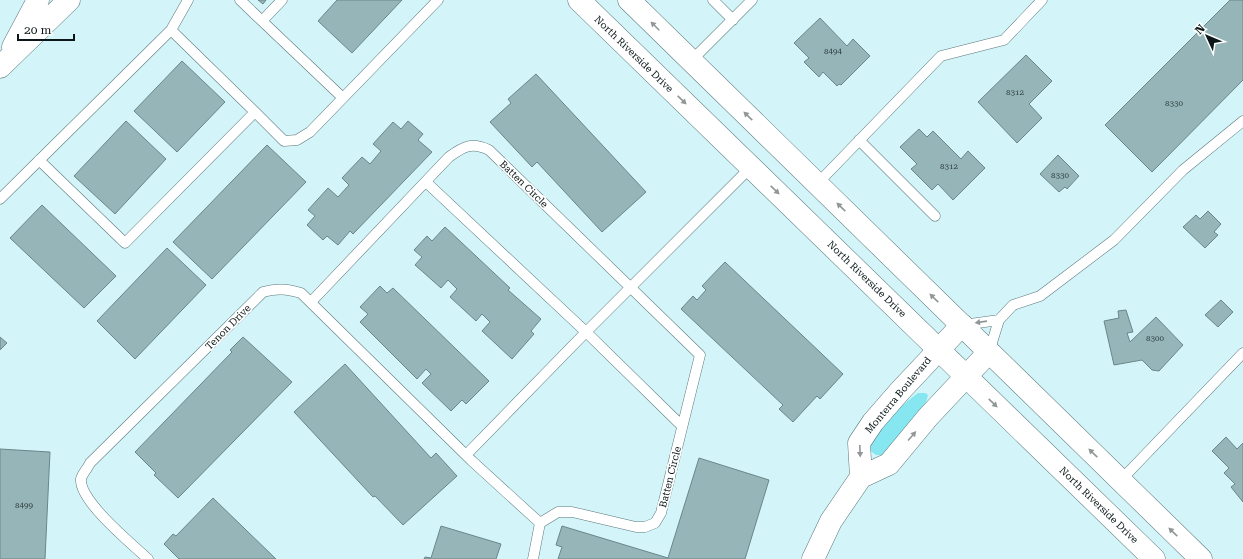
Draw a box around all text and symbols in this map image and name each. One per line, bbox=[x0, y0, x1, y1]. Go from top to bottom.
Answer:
street label: North Riverside Drive bbox=[592, 14, 676, 95]
scale bar bbox=[18, 16, 74, 42]
north arrow bbox=[1187, 16, 1227, 56]
one-way arrow bbox=[650, 21, 660, 30]
text: N bbox=[1193, 21, 1208, 37]
text: 20 m bbox=[24, 23, 51, 37]
house number: 8494 bbox=[824, 47, 842, 56]
house number: 8312 bbox=[1006, 88, 1024, 97]
one-way arrow bbox=[677, 95, 687, 105]
house number: 8330 bbox=[1165, 99, 1183, 108]
one-way arrow bbox=[743, 111, 753, 121]
street label: Batten Circle bbox=[498, 158, 551, 210]
house number: 8312 bbox=[940, 162, 958, 171]
house number: 8330 bbox=[1051, 171, 1069, 180]
one-way arrow bbox=[770, 186, 780, 195]
one-way arrow bbox=[836, 202, 846, 212]
street label: North Riverside Drive bbox=[825, 239, 909, 320]
one-way arrow bbox=[929, 293, 939, 303]
street label: Tenon Drive bbox=[203, 302, 253, 352]
one-way arrow bbox=[974, 319, 987, 325]
house number: 8300 bbox=[1146, 334, 1164, 343]
street label: Monterra Boulevard bbox=[863, 354, 934, 435]
one-way arrow bbox=[988, 398, 998, 408]
one-way arrow bbox=[907, 430, 916, 441]
street label: Batten Circle bbox=[657, 445, 683, 509]
one-way arrow bbox=[856, 445, 863, 457]
one-way arrow bbox=[1088, 448, 1098, 458]
street label: North Riverside Drive bbox=[1057, 465, 1141, 546]
house number: 8499 bbox=[15, 501, 33, 510]
one-way arrow bbox=[1169, 528, 1178, 537]

